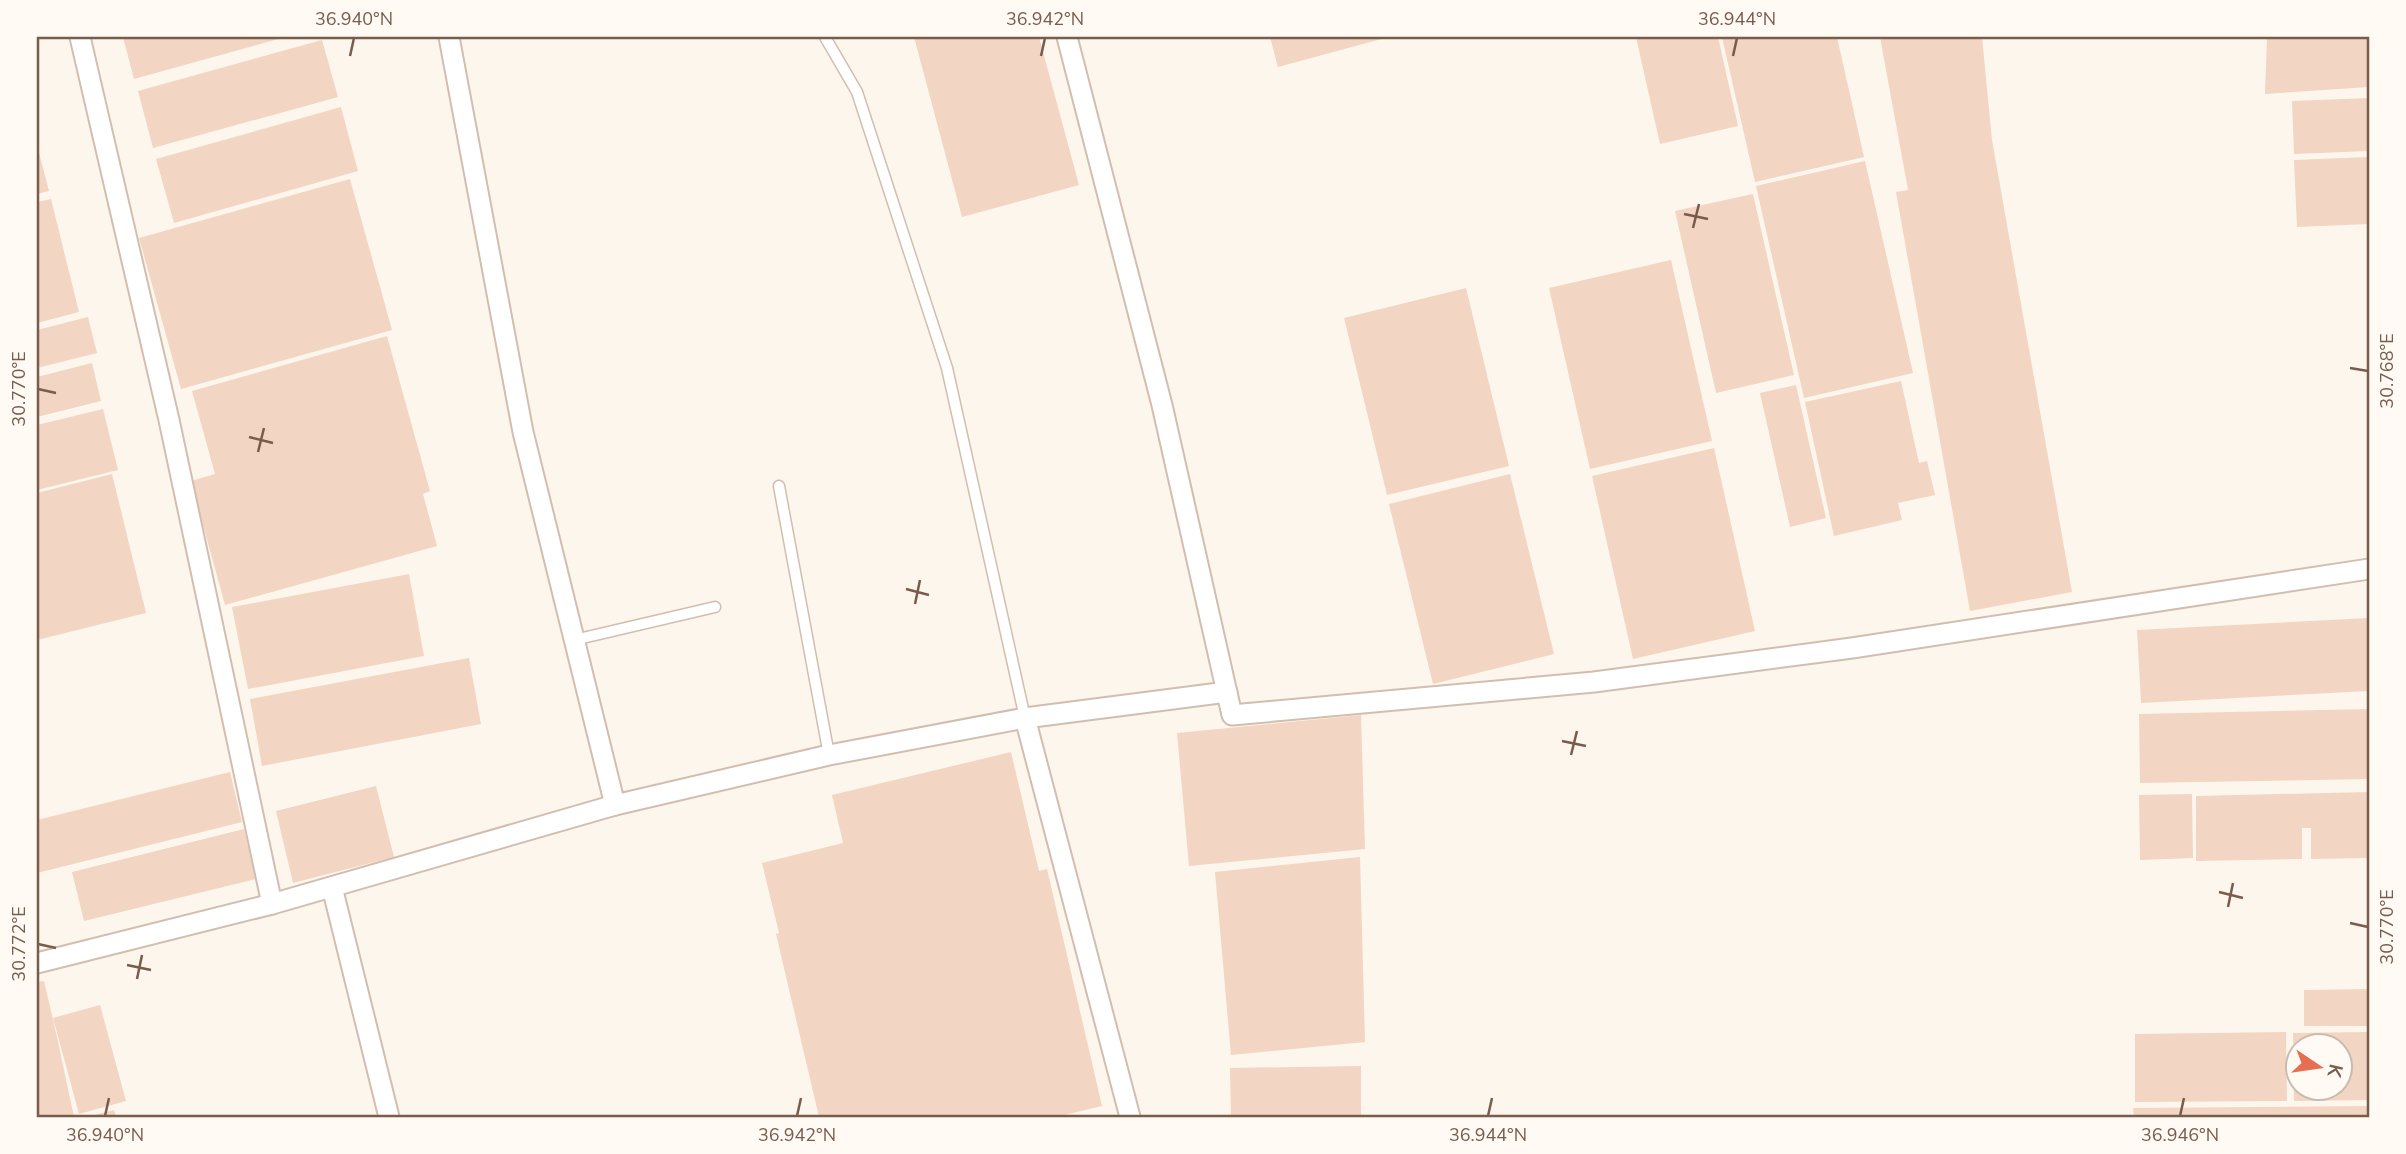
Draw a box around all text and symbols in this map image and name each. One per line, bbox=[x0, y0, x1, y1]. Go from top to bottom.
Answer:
text: 36.940°N bbox=[315, 7, 393, 31]
text: 36.942°N bbox=[1006, 7, 1084, 31]
text: 36.944°N bbox=[1698, 7, 1776, 31]
text: 30.768°E bbox=[2375, 333, 2399, 409]
text: 30.770°E bbox=[7, 351, 31, 427]
text: 30.770°E bbox=[2375, 889, 2399, 965]
text: 30.772°E bbox=[7, 906, 31, 982]
north arrow bbox=[2284, 1032, 2354, 1102]
text: K bbox=[2320, 1062, 2349, 1081]
text: 36.940°N bbox=[66, 1123, 144, 1147]
text: 36.942°N bbox=[758, 1123, 836, 1147]
text: 36.944°N bbox=[1449, 1123, 1527, 1147]
text: 36.946°N bbox=[2141, 1123, 2219, 1147]

